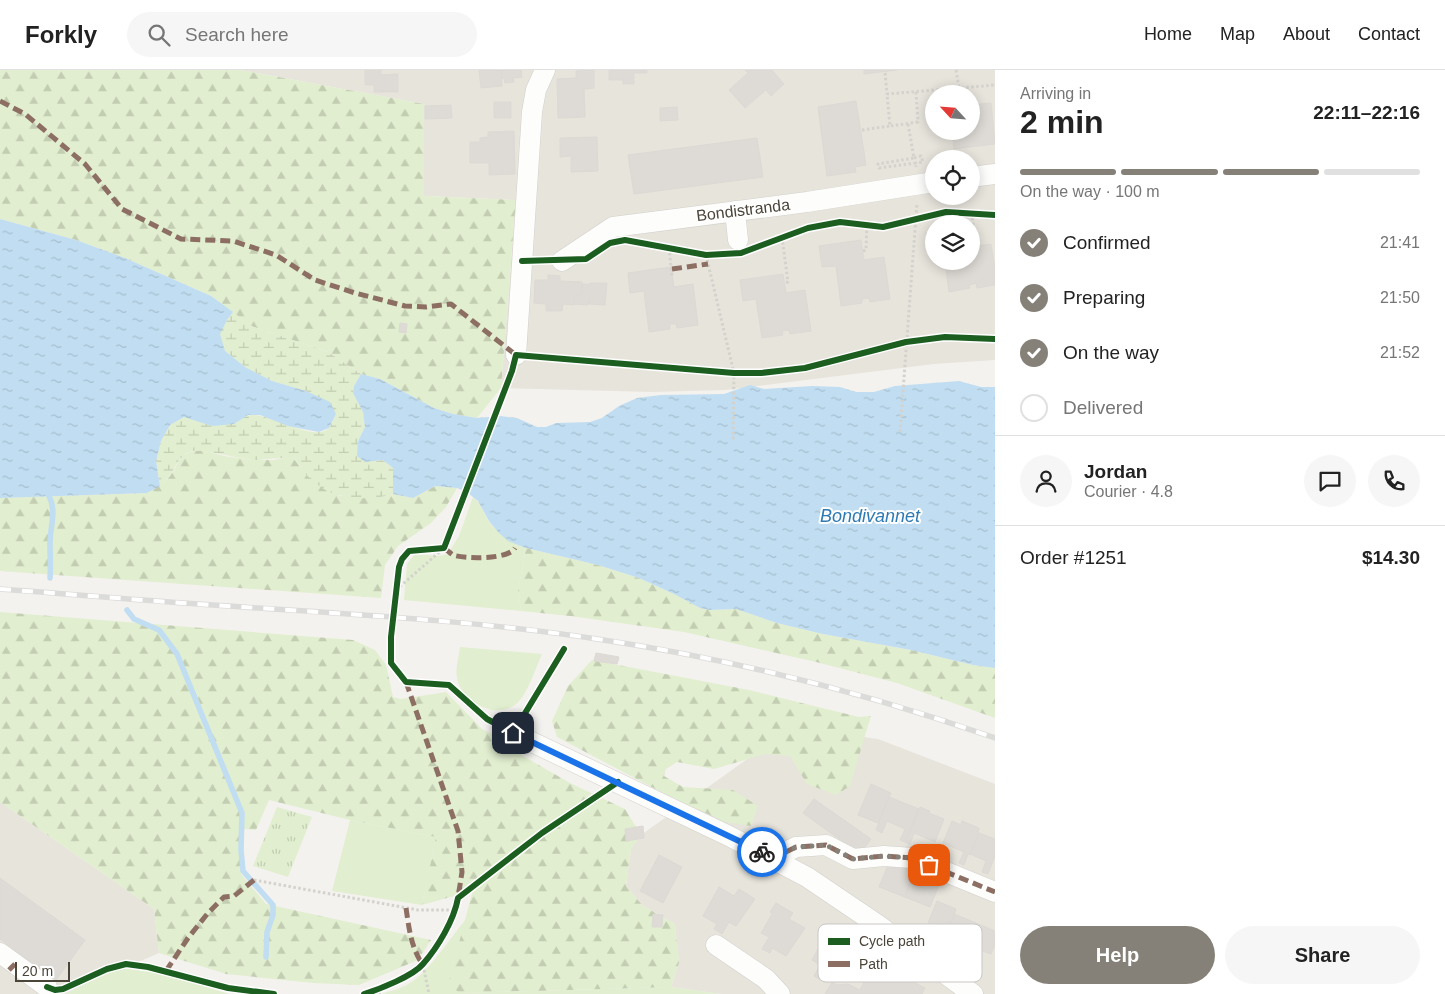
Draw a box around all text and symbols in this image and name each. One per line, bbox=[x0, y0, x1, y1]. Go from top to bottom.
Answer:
search box bbox=[127, 12, 477, 57]
text: Forkly bbox=[25, 21, 97, 48]
icon: search bbox=[145, 21, 173, 49]
text: Search here bbox=[185, 24, 289, 45]
text: Home bbox=[1144, 24, 1192, 44]
text: Map bbox=[1220, 24, 1255, 44]
text: About bbox=[1283, 24, 1330, 44]
text: Contact bbox=[1358, 24, 1420, 44]
north arrow bbox=[925, 85, 980, 140]
map controls bbox=[925, 85, 980, 270]
text: Arriving in bbox=[1020, 85, 1091, 102]
text: 22:11–22:16 bbox=[1313, 102, 1420, 123]
text: 2 min bbox=[1020, 104, 1104, 140]
button: locate bbox=[925, 150, 980, 205]
text: On the way · 100 m bbox=[1020, 183, 1160, 200]
street label: Bondistranda bbox=[695, 196, 791, 224]
button: layers bbox=[925, 215, 980, 270]
icon: check bbox=[1020, 229, 1048, 257]
text: Confirmed bbox=[1063, 232, 1151, 253]
text: 21:41 bbox=[1380, 234, 1420, 251]
icon: check bbox=[1020, 284, 1048, 312]
text: Preparing bbox=[1063, 287, 1145, 308]
text: 21:50 bbox=[1380, 289, 1420, 306]
icon: check bbox=[1020, 339, 1048, 367]
text: On the way bbox=[1063, 342, 1159, 363]
text: 21:52 bbox=[1380, 344, 1420, 361]
text: Delivered bbox=[1063, 397, 1143, 418]
button: person bbox=[1020, 455, 1072, 507]
button: chat bbox=[1304, 455, 1356, 507]
button: phone bbox=[1368, 455, 1420, 507]
text: Jordan bbox=[1084, 461, 1147, 482]
text: Courier · 4.8 bbox=[1084, 483, 1173, 500]
water label: Bondivannet bbox=[820, 506, 921, 526]
text: Order #1251 bbox=[1020, 547, 1127, 568]
text: $14.30 bbox=[1362, 547, 1420, 568]
pin bbox=[492, 712, 534, 754]
icon: home bbox=[499, 719, 527, 747]
courier bbox=[737, 827, 787, 877]
icon: bike bbox=[748, 838, 776, 866]
pin bbox=[908, 844, 950, 886]
icon: bag bbox=[915, 851, 943, 879]
legend bbox=[818, 924, 982, 982]
button: Help bbox=[1020, 926, 1215, 984]
button: Share bbox=[1225, 926, 1420, 984]
text: Cycle path bbox=[859, 933, 925, 949]
text: Path bbox=[859, 956, 888, 972]
scale bar bbox=[15, 959, 70, 982]
text: 20 m bbox=[22, 963, 53, 979]

